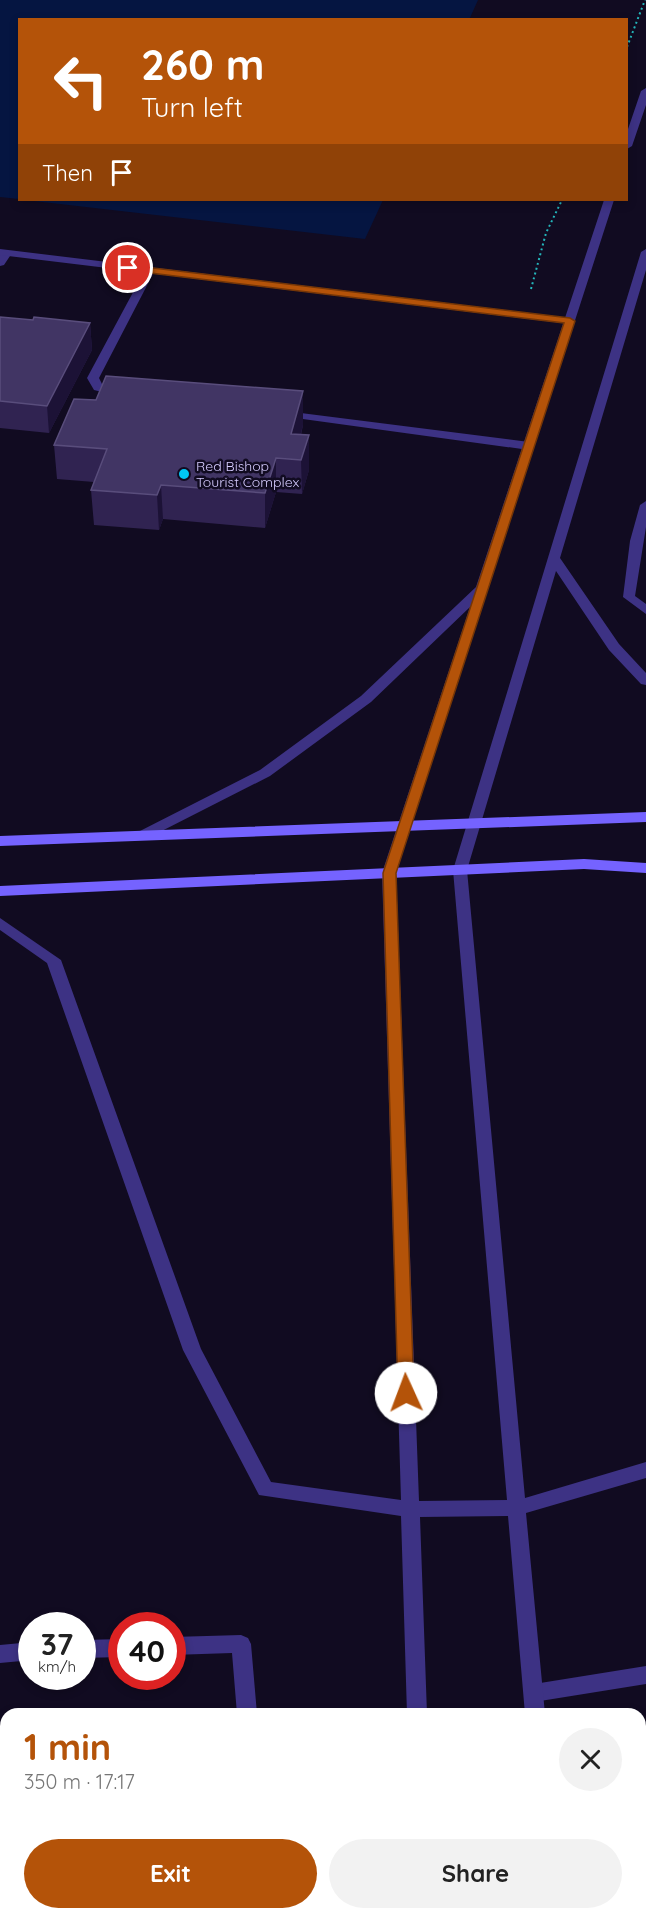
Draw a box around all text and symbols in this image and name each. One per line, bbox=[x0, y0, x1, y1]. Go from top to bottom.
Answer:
text: 260 m bbox=[141, 38, 264, 91]
icon: left bbox=[42, 42, 120, 120]
text: Turn left bbox=[141, 90, 243, 124]
icon: arrive bbox=[105, 156, 138, 189]
text: Then bbox=[42, 159, 93, 187]
pin bbox=[102, 242, 153, 293]
icon: arrive bbox=[111, 251, 144, 284]
place label: Red Bishop Tourist Complex bbox=[196, 457, 299, 491]
marker: Red Bishop Tourist Complex bbox=[177, 467, 191, 481]
position arrow bbox=[374, 1361, 438, 1425]
speed limit sign: 40 bbox=[108, 1612, 186, 1690]
text: 37 bbox=[41, 1625, 73, 1663]
text: km/h bbox=[38, 1657, 76, 1676]
text: 1 min bbox=[24, 1724, 111, 1769]
button: close bbox=[559, 1728, 622, 1791]
text: 350 m · 17:17 bbox=[24, 1769, 135, 1794]
button: Exit bbox=[24, 1839, 317, 1908]
button: Share bbox=[329, 1839, 622, 1908]

